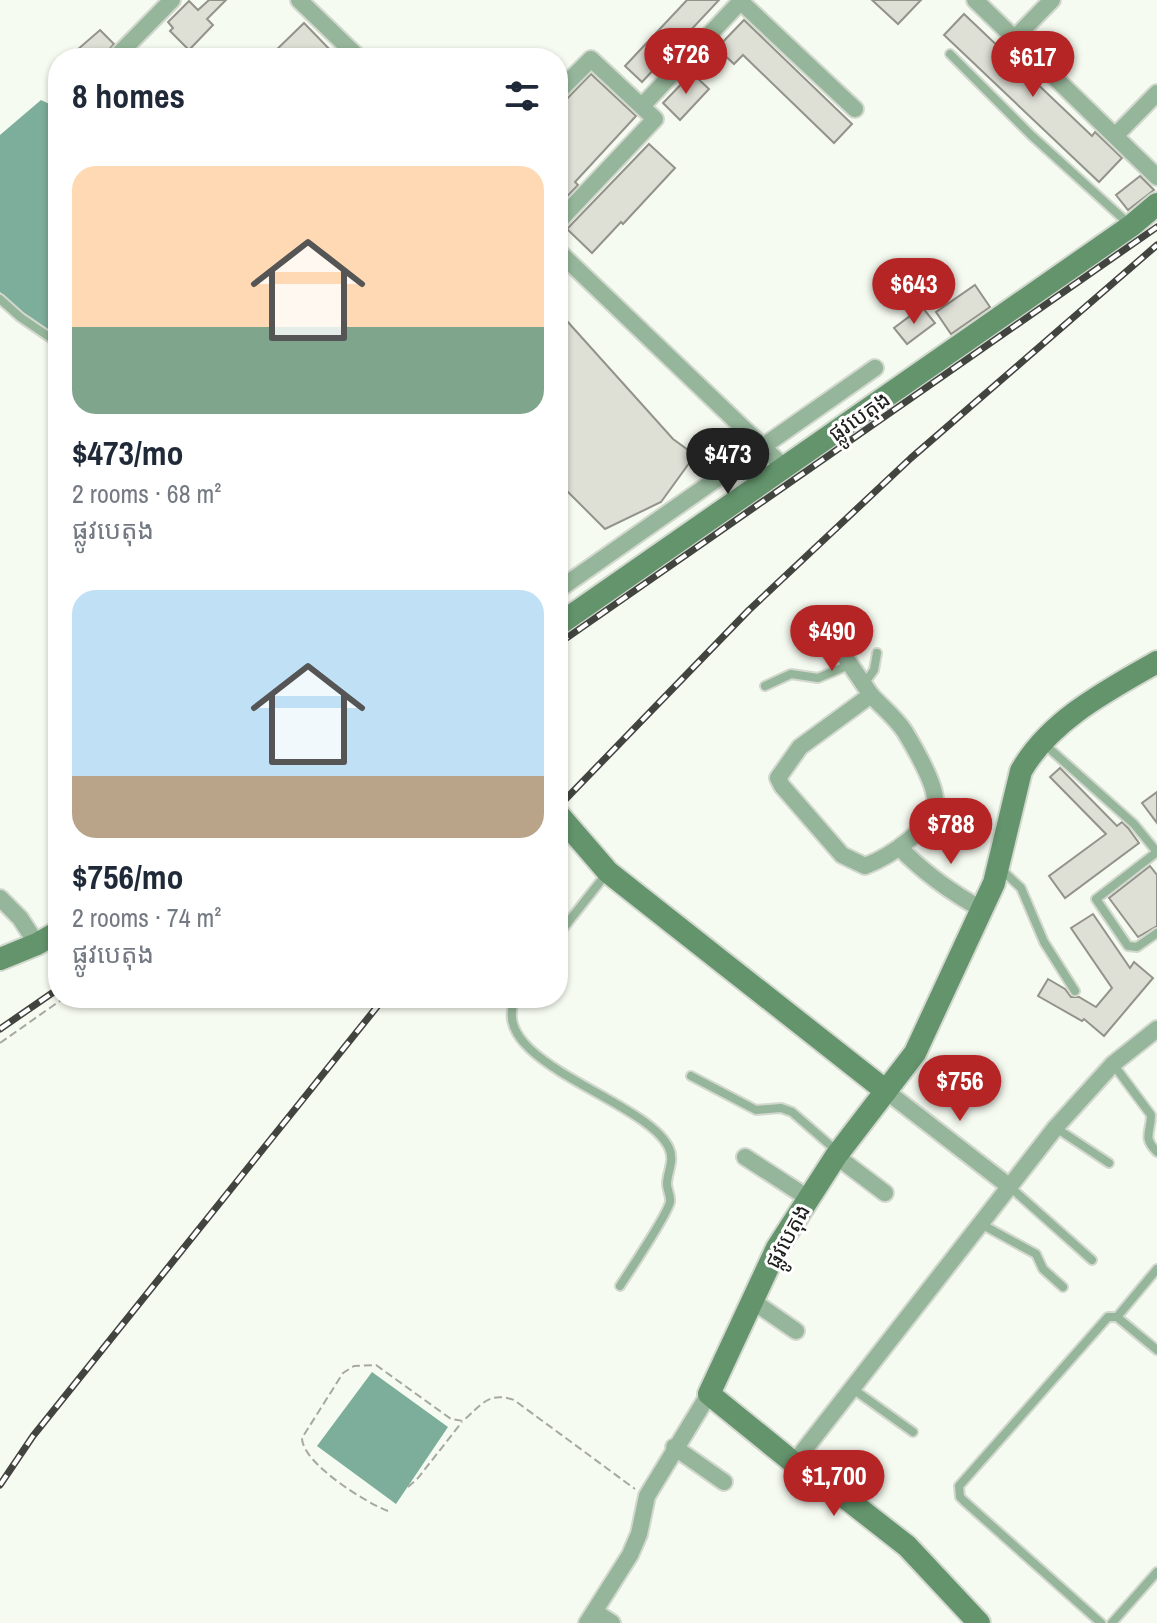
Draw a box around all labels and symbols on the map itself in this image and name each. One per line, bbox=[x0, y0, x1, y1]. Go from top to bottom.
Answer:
pin: $726 bbox=[639, 28, 733, 96]
pin: $617 bbox=[986, 31, 1080, 99]
pin: $643 bbox=[867, 258, 961, 326]
street label: ផ្លូវបេតុង bbox=[822, 384, 899, 453]
pin: $473 bbox=[681, 428, 775, 496]
pin: $490 bbox=[785, 605, 879, 673]
pin: $788 bbox=[904, 798, 998, 866]
pin: $756 bbox=[913, 1055, 1007, 1123]
street label: ផ្លូវបេតុង bbox=[757, 1198, 822, 1276]
pin: $1,700 bbox=[769, 1450, 899, 1518]

